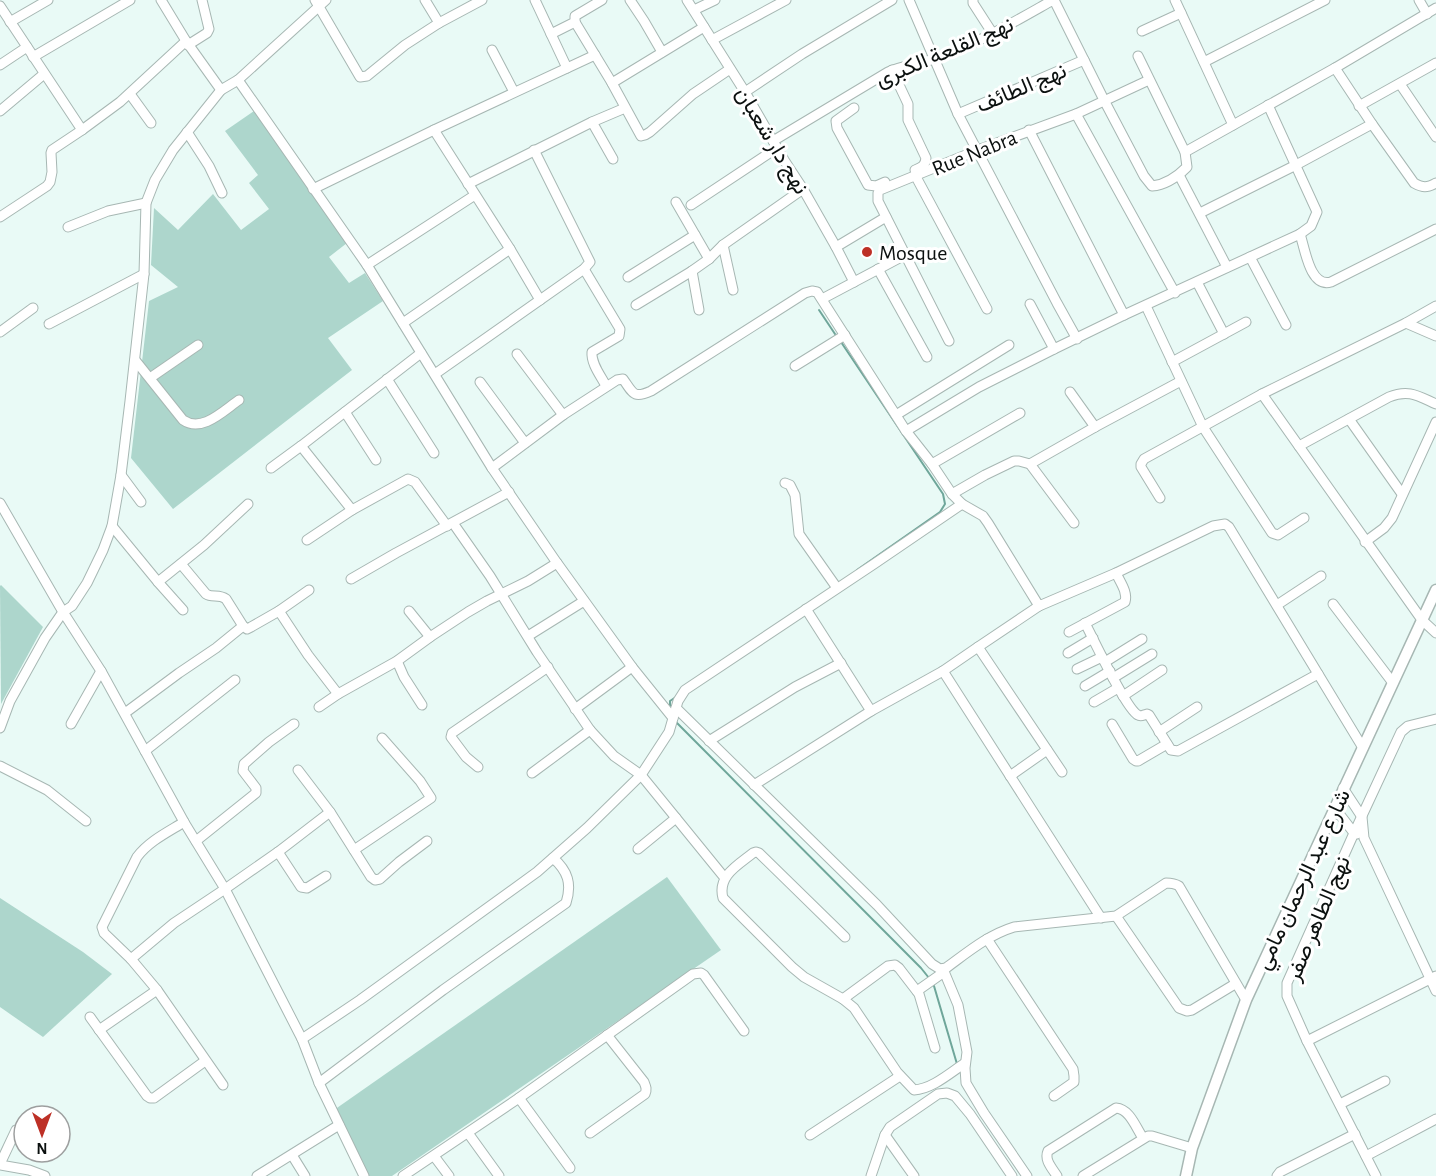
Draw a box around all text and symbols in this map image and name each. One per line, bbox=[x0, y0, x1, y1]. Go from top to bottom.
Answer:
street label: نهج القلعة الكبرى bbox=[872, 13, 1018, 94]
street label: نهج الطائف bbox=[973, 59, 1071, 119]
street label: نهج دار شعبان bbox=[729, 83, 813, 200]
street label: Rue Nabra bbox=[929, 126, 1020, 180]
place label: Mosque bbox=[879, 242, 947, 264]
marker: Mosque bbox=[860, 245, 874, 259]
street label: شارع عبد الرحمان مامي bbox=[1252, 786, 1361, 976]
street label: نهج الطاهر صفر bbox=[1281, 853, 1357, 986]
north arrow bbox=[12, 1104, 72, 1164]
text: N bbox=[36, 1140, 48, 1156]

